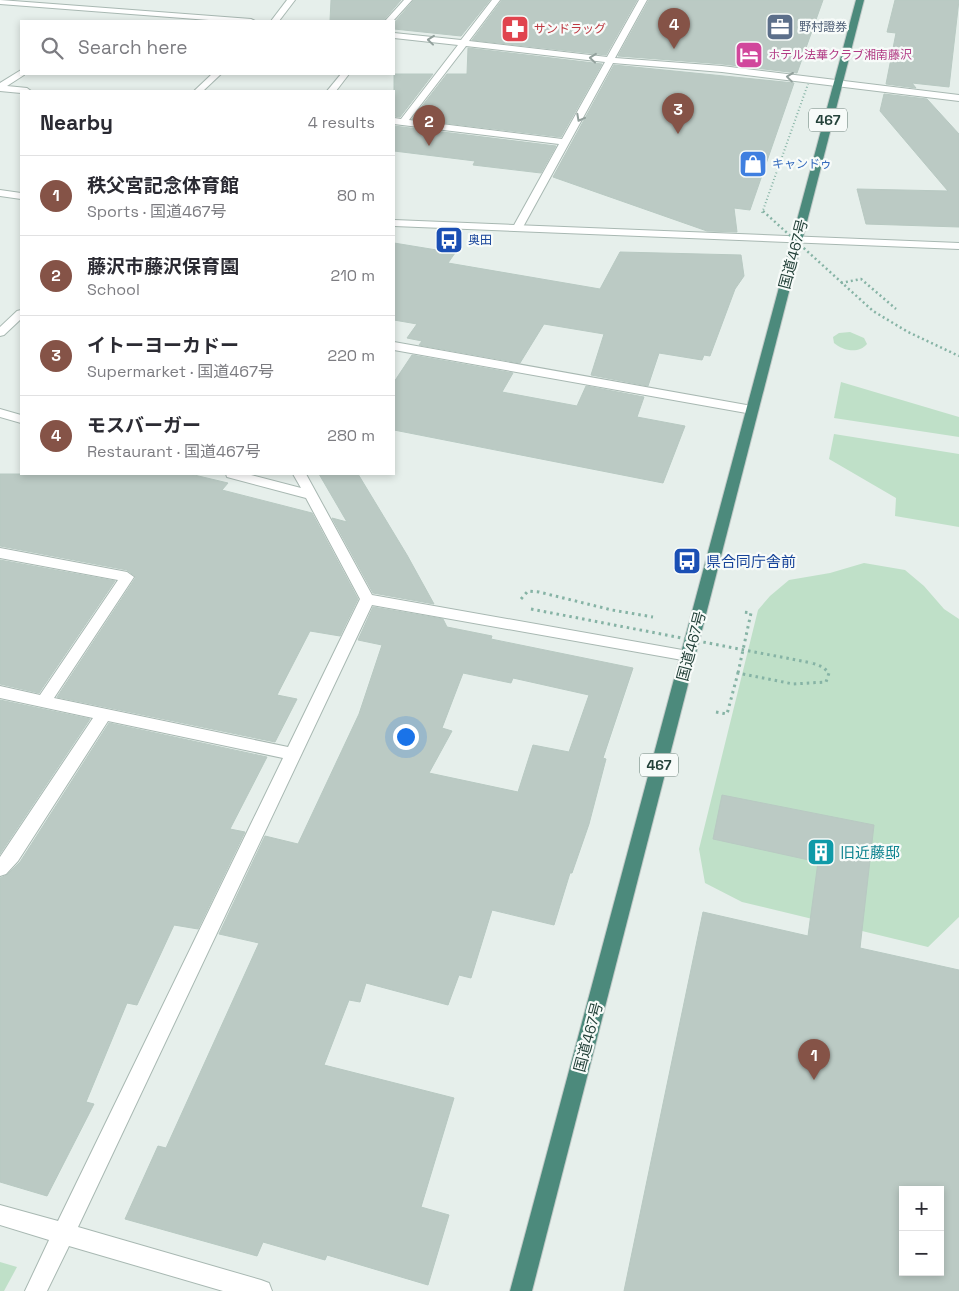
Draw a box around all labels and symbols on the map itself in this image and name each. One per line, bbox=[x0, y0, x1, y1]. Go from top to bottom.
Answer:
pin: 4 bbox=[658, 8, 690, 49]
office icon: 野村證券 bbox=[765, 12, 795, 42]
pharmacy icon: サンドラッグ bbox=[500, 14, 530, 44]
place label: 野村證券 bbox=[799, 19, 847, 35]
place label: サンドラッグ bbox=[534, 21, 606, 37]
one-way arrow bbox=[427, 35, 435, 46]
hotel icon: ホテル法華クラブ湘南藤沢 bbox=[734, 40, 764, 70]
place label: ホテル法華クラブ湘南藤沢 bbox=[768, 47, 912, 63]
one-way arrow bbox=[589, 53, 597, 64]
one-way arrow bbox=[785, 72, 793, 83]
pin: 3 bbox=[662, 93, 694, 134]
pin: 2 bbox=[413, 105, 445, 146]
road number: 467 bbox=[809, 108, 847, 132]
one-way arrow bbox=[576, 113, 586, 122]
shop icon: キャンドゥ bbox=[738, 149, 768, 179]
place label: キャンドゥ bbox=[772, 156, 832, 172]
street label: 国道467号 bbox=[775, 217, 811, 291]
bus stop icon: 奥田 bbox=[434, 225, 464, 255]
place label: 奥田 bbox=[468, 232, 492, 248]
bus stop icon: 県合同庁舎前 bbox=[672, 546, 702, 576]
place label: 県合同庁舎前 bbox=[706, 552, 796, 571]
street label: 国道467号 bbox=[673, 609, 709, 683]
your location bbox=[393, 724, 419, 750]
road number: 467 bbox=[640, 754, 678, 776]
building icon: 旧近藤邸 bbox=[806, 837, 836, 867]
place label: 旧近藤邸 bbox=[840, 843, 900, 862]
street label: 国道467号 bbox=[570, 1000, 606, 1074]
pin: 1 bbox=[798, 1039, 830, 1080]

